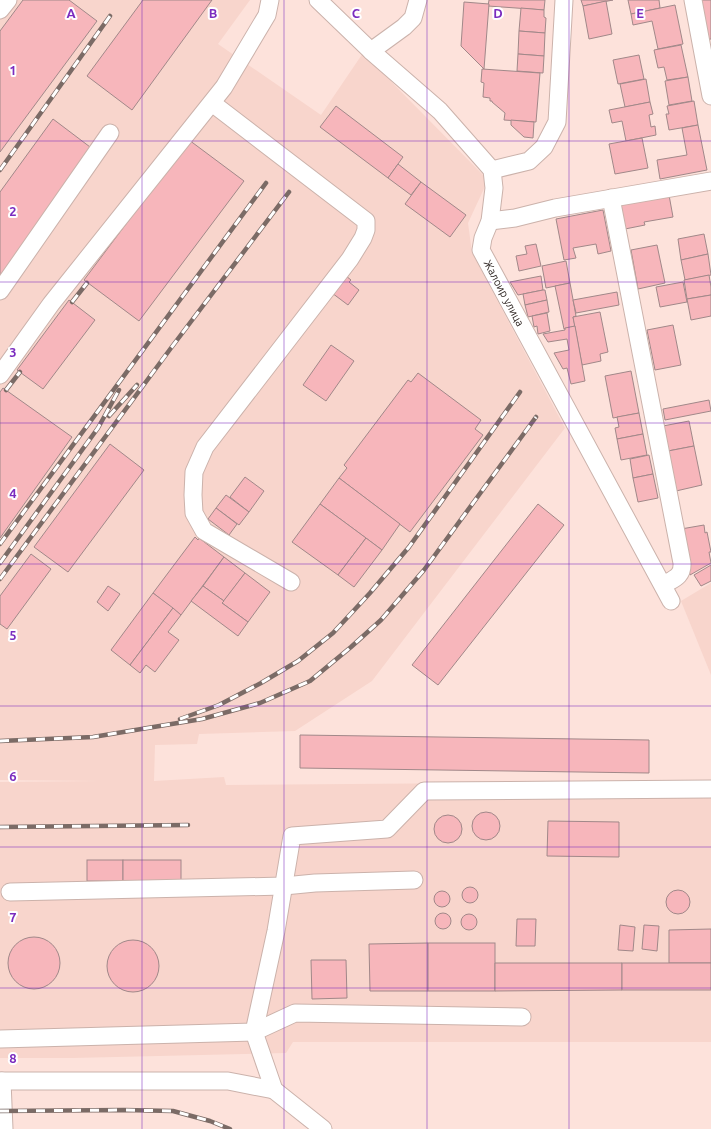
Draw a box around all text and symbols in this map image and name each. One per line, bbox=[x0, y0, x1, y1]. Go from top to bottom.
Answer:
text: A bbox=[66, 6, 76, 20]
text: B bbox=[209, 6, 218, 20]
text: C bbox=[352, 6, 361, 20]
text: D bbox=[493, 6, 503, 20]
text: E bbox=[636, 6, 644, 20]
text: 1 bbox=[9, 63, 17, 77]
text: 2 bbox=[9, 204, 17, 218]
street label: Жалоир улица bbox=[481, 258, 527, 328]
text: 3 bbox=[9, 345, 17, 359]
text: 4 bbox=[9, 486, 17, 500]
text: 5 bbox=[9, 628, 17, 642]
text: 6 bbox=[9, 769, 17, 783]
text: 7 bbox=[9, 910, 17, 924]
text: 8 bbox=[9, 1051, 17, 1065]

